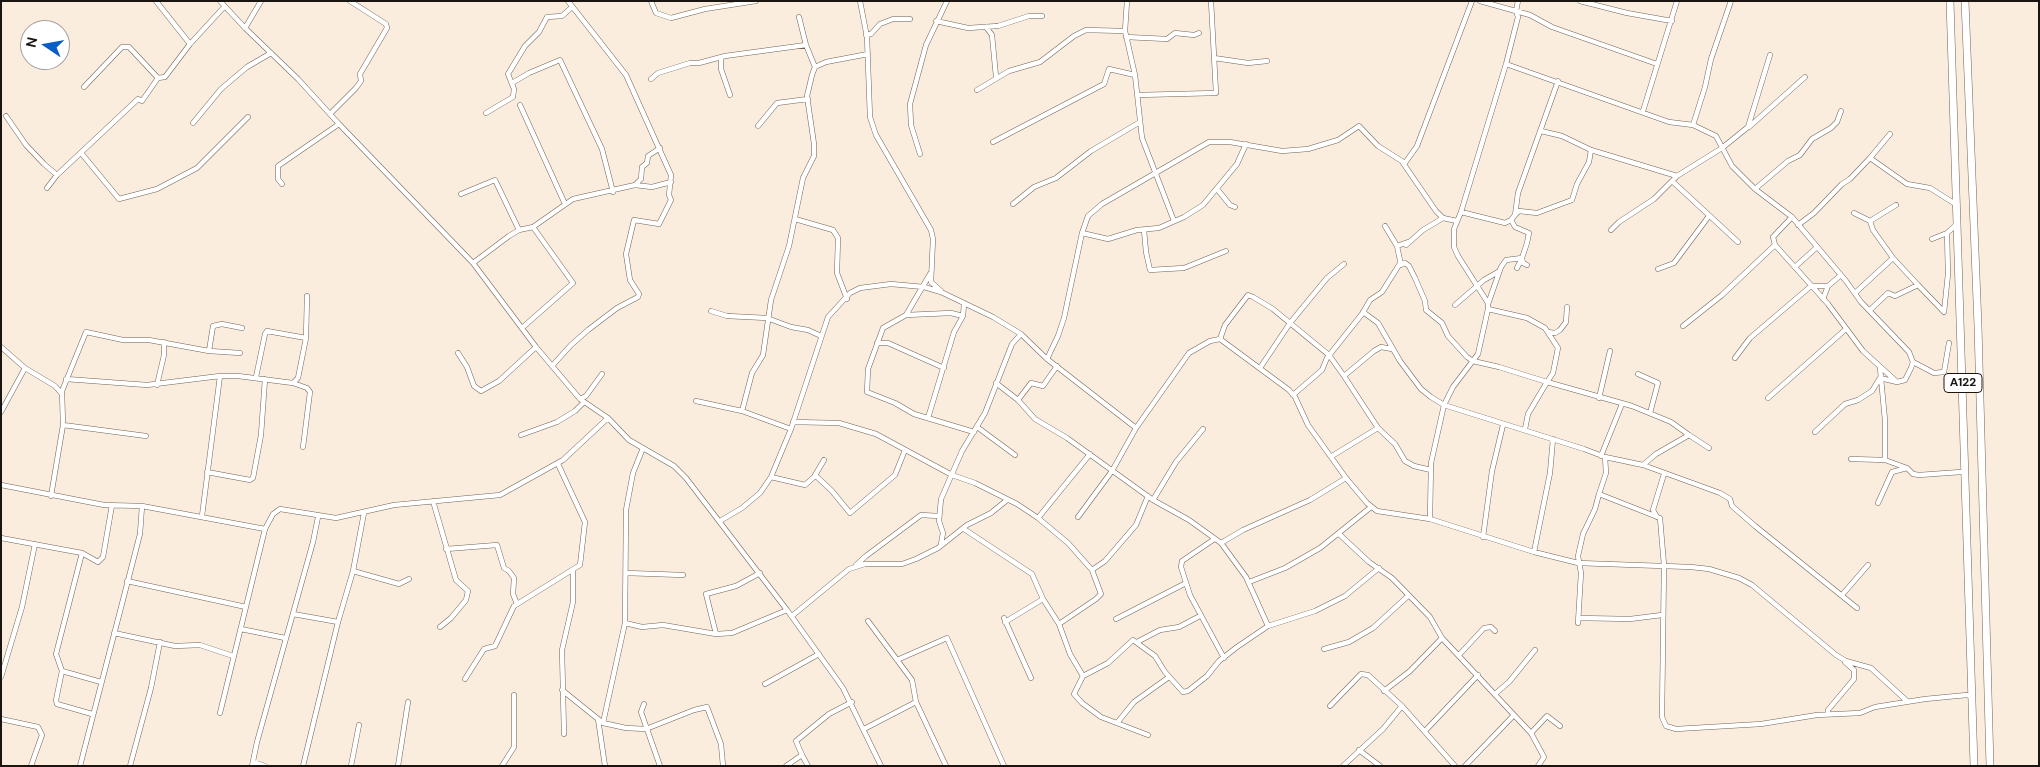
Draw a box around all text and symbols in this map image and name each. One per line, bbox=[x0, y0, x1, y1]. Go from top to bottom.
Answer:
north arrow bbox=[20, 20, 70, 70]
text: N bbox=[21, 35, 41, 49]
road number: A122 bbox=[1944, 373, 1982, 392]

